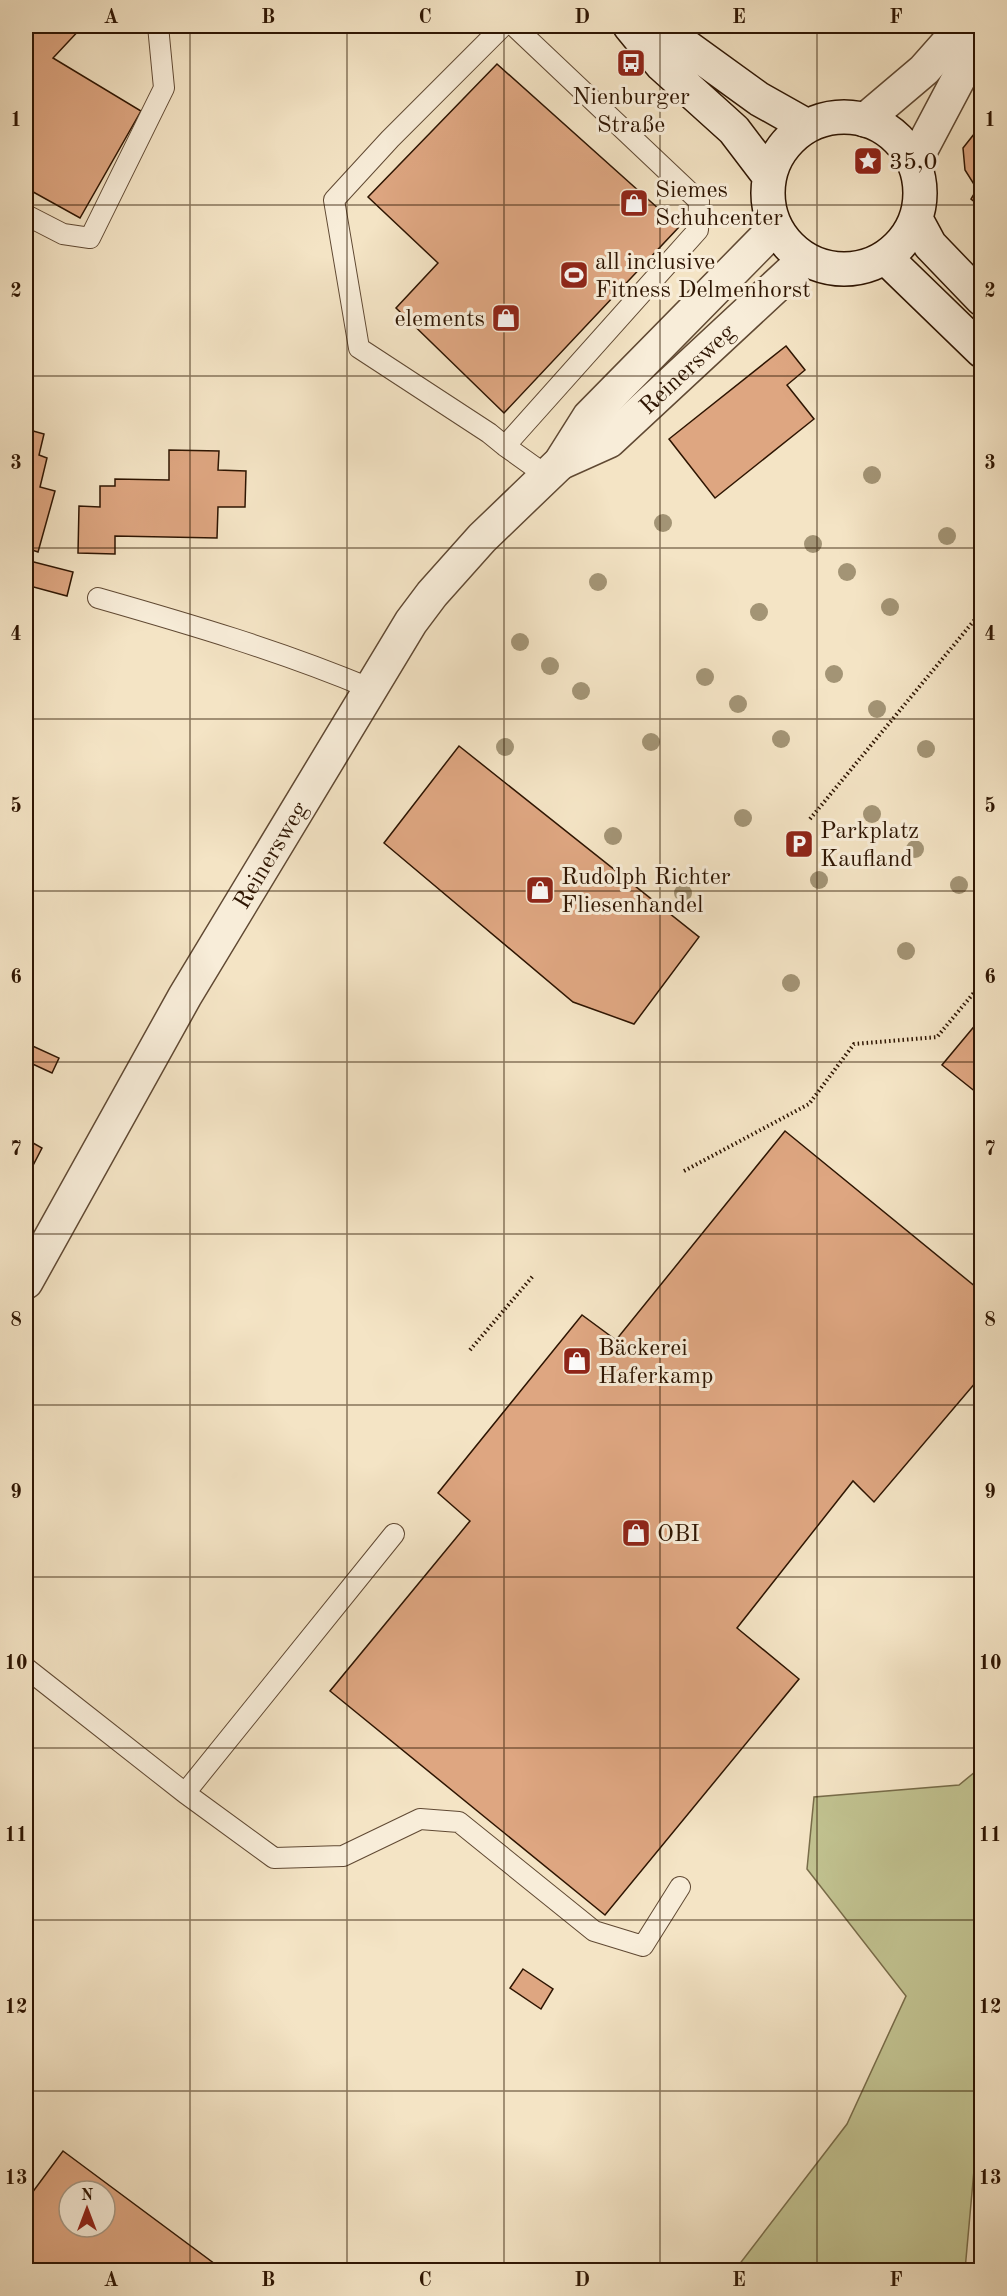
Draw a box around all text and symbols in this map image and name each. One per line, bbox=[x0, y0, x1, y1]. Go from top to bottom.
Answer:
text: A bbox=[103, 8, 119, 28]
text: B bbox=[261, 8, 275, 28]
text: C bbox=[418, 8, 432, 28]
text: D bbox=[574, 8, 590, 28]
text: E bbox=[732, 8, 746, 28]
text: F bbox=[889, 8, 903, 28]
bus stop icon: Nienburger Straße bbox=[615, 47, 647, 79]
place label: Nienburger Straße bbox=[572, 86, 690, 138]
text: 1 bbox=[10, 111, 22, 131]
text: 1 bbox=[984, 111, 996, 131]
place icon: 35,0 bbox=[852, 145, 884, 177]
place label: 35,0 bbox=[889, 151, 937, 175]
place label: Siemes Schuhcenter bbox=[655, 179, 783, 231]
shop icon: Siemes Schuhcenter bbox=[618, 187, 650, 219]
place label: all inclusive Fitness Delmenhorst bbox=[595, 251, 811, 303]
sports icon: all inclusive Fitness Delmenhorst bbox=[558, 259, 590, 291]
text: 2 bbox=[10, 282, 22, 302]
text: 2 bbox=[984, 282, 996, 302]
shop icon: elements bbox=[490, 302, 522, 334]
place label: elements bbox=[395, 308, 485, 332]
street label: Reinersweg bbox=[636, 320, 741, 420]
text: 3 bbox=[10, 454, 22, 474]
text: 3 bbox=[984, 454, 996, 474]
text: 4 bbox=[10, 625, 22, 645]
text: 4 bbox=[984, 625, 996, 645]
text: 5 bbox=[10, 796, 22, 817]
text: 5 bbox=[984, 796, 996, 817]
street label: Reinersweg bbox=[230, 798, 313, 914]
place label: Parkplatz Kaufland bbox=[820, 820, 919, 872]
parking icon: Parkplatz Kaufland bbox=[783, 828, 815, 860]
place label: Rudolph Richter Fliesenhandel bbox=[561, 866, 731, 918]
shop icon: Rudolph Richter Fliesenhandel bbox=[524, 874, 556, 906]
text: 6 bbox=[10, 968, 22, 988]
text: 6 bbox=[984, 968, 996, 988]
text: 7 bbox=[10, 1140, 22, 1160]
text: 7 bbox=[984, 1140, 996, 1160]
text: 8 bbox=[10, 1311, 22, 1331]
text: 8 bbox=[984, 1311, 996, 1331]
place label: Bäckerei Haferkamp bbox=[598, 1337, 713, 1389]
shop icon: Bäckerei Haferkamp bbox=[561, 1345, 593, 1377]
text: 9 bbox=[10, 1483, 22, 1503]
text: 9 bbox=[984, 1483, 996, 1503]
shop icon: OBI bbox=[620, 1517, 652, 1549]
place label: OBI bbox=[657, 1523, 700, 1547]
text: 10 bbox=[4, 1654, 28, 1674]
text: 10 bbox=[978, 1654, 1002, 1674]
text: 11 bbox=[4, 1826, 28, 1846]
text: 11 bbox=[978, 1826, 1002, 1846]
text: 12 bbox=[4, 1998, 28, 2018]
text: 12 bbox=[978, 1998, 1002, 2018]
text: 13 bbox=[4, 2169, 28, 2189]
text: 13 bbox=[978, 2169, 1002, 2189]
north arrow bbox=[57, 2179, 117, 2239]
text: N bbox=[81, 2188, 94, 2204]
text: A bbox=[103, 2271, 119, 2291]
text: B bbox=[261, 2271, 275, 2291]
text: C bbox=[418, 2271, 432, 2291]
text: D bbox=[574, 2271, 590, 2291]
text: E bbox=[732, 2271, 746, 2291]
text: F bbox=[889, 2271, 903, 2291]

